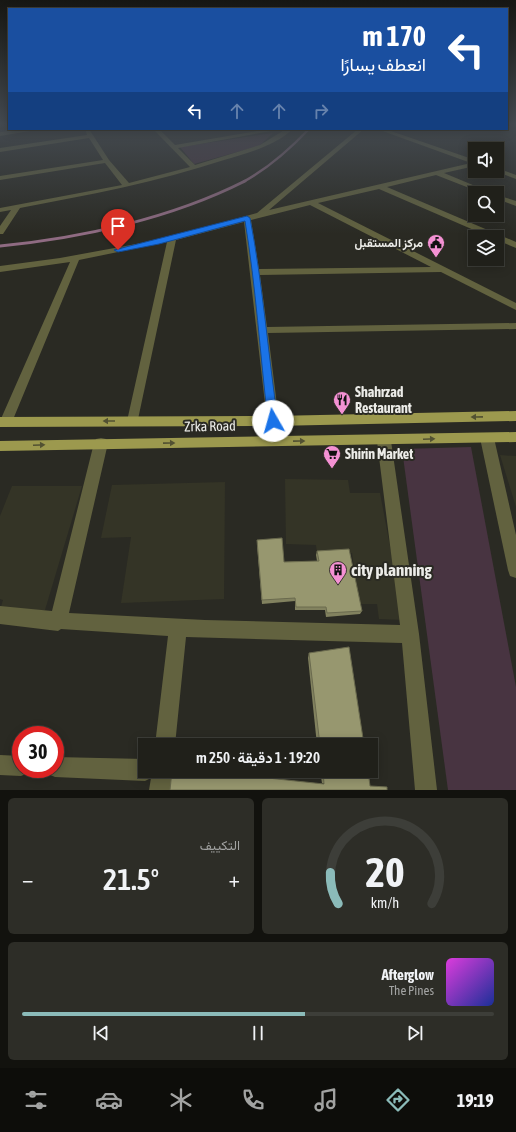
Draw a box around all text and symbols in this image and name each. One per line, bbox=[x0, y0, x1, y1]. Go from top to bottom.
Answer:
text: 170 m bbox=[363, 20, 426, 52]
icon: left bbox=[440, 24, 492, 76]
text: انعطف يسارًا bbox=[340, 54, 426, 75]
icon: left bbox=[184, 100, 206, 122]
icon: ahead bbox=[226, 100, 248, 122]
icon: ahead bbox=[268, 100, 290, 122]
icon: right bbox=[310, 100, 332, 122]
map controls bbox=[468, 142, 504, 266]
button: sound bbox=[468, 142, 504, 178]
button: search bbox=[468, 186, 504, 222]
pin bbox=[101, 209, 135, 250]
icon: arrive bbox=[107, 215, 129, 237]
button: layers bbox=[468, 230, 504, 266]
public building icon: مركز المستقبل bbox=[426, 233, 446, 258]
place label: مركز المستقبل bbox=[354, 236, 423, 251]
place label: Shahrzad Restaurant bbox=[355, 384, 412, 416]
restaurant icon: Shahrzad Restaurant bbox=[332, 390, 352, 415]
position arrow bbox=[252, 400, 294, 442]
one-way arrow bbox=[471, 413, 483, 420]
one-way arrow bbox=[102, 418, 115, 424]
street label: Zrka Road bbox=[184, 418, 236, 434]
one-way arrow bbox=[423, 436, 436, 442]
one-way arrow bbox=[293, 438, 306, 444]
one-way arrow bbox=[163, 439, 175, 446]
one-way arrow bbox=[33, 442, 46, 448]
supermarket icon: Shirin Market bbox=[322, 444, 342, 469]
place label: Shirin Market bbox=[345, 446, 413, 462]
building icon: city planning bbox=[328, 560, 348, 585]
place label: city planning bbox=[351, 560, 433, 580]
speed limit sign: 30 bbox=[12, 726, 64, 778]
text: 19:20 · 1 دقيقة · 250 m bbox=[196, 749, 320, 766]
text: التكييف bbox=[200, 838, 240, 853]
text: 20 bbox=[365, 848, 405, 896]
text: 21.5° bbox=[103, 862, 159, 896]
text: − bbox=[22, 866, 33, 892]
text: + bbox=[229, 866, 240, 892]
text: km/h bbox=[371, 895, 399, 911]
text: Afterglow bbox=[381, 966, 434, 983]
text: The Pines bbox=[389, 983, 434, 998]
icon: previous bbox=[90, 1022, 112, 1044]
icon: pause bbox=[247, 1022, 269, 1044]
icon: next bbox=[404, 1022, 426, 1044]
icon: filters bbox=[22, 1086, 50, 1114]
icon: car bbox=[95, 1086, 123, 1114]
icon: climate bbox=[167, 1086, 195, 1114]
icon: phone bbox=[239, 1086, 267, 1114]
icon: music bbox=[312, 1086, 340, 1114]
icon: directions bbox=[384, 1086, 412, 1114]
text: 19:19 bbox=[457, 1090, 494, 1111]

